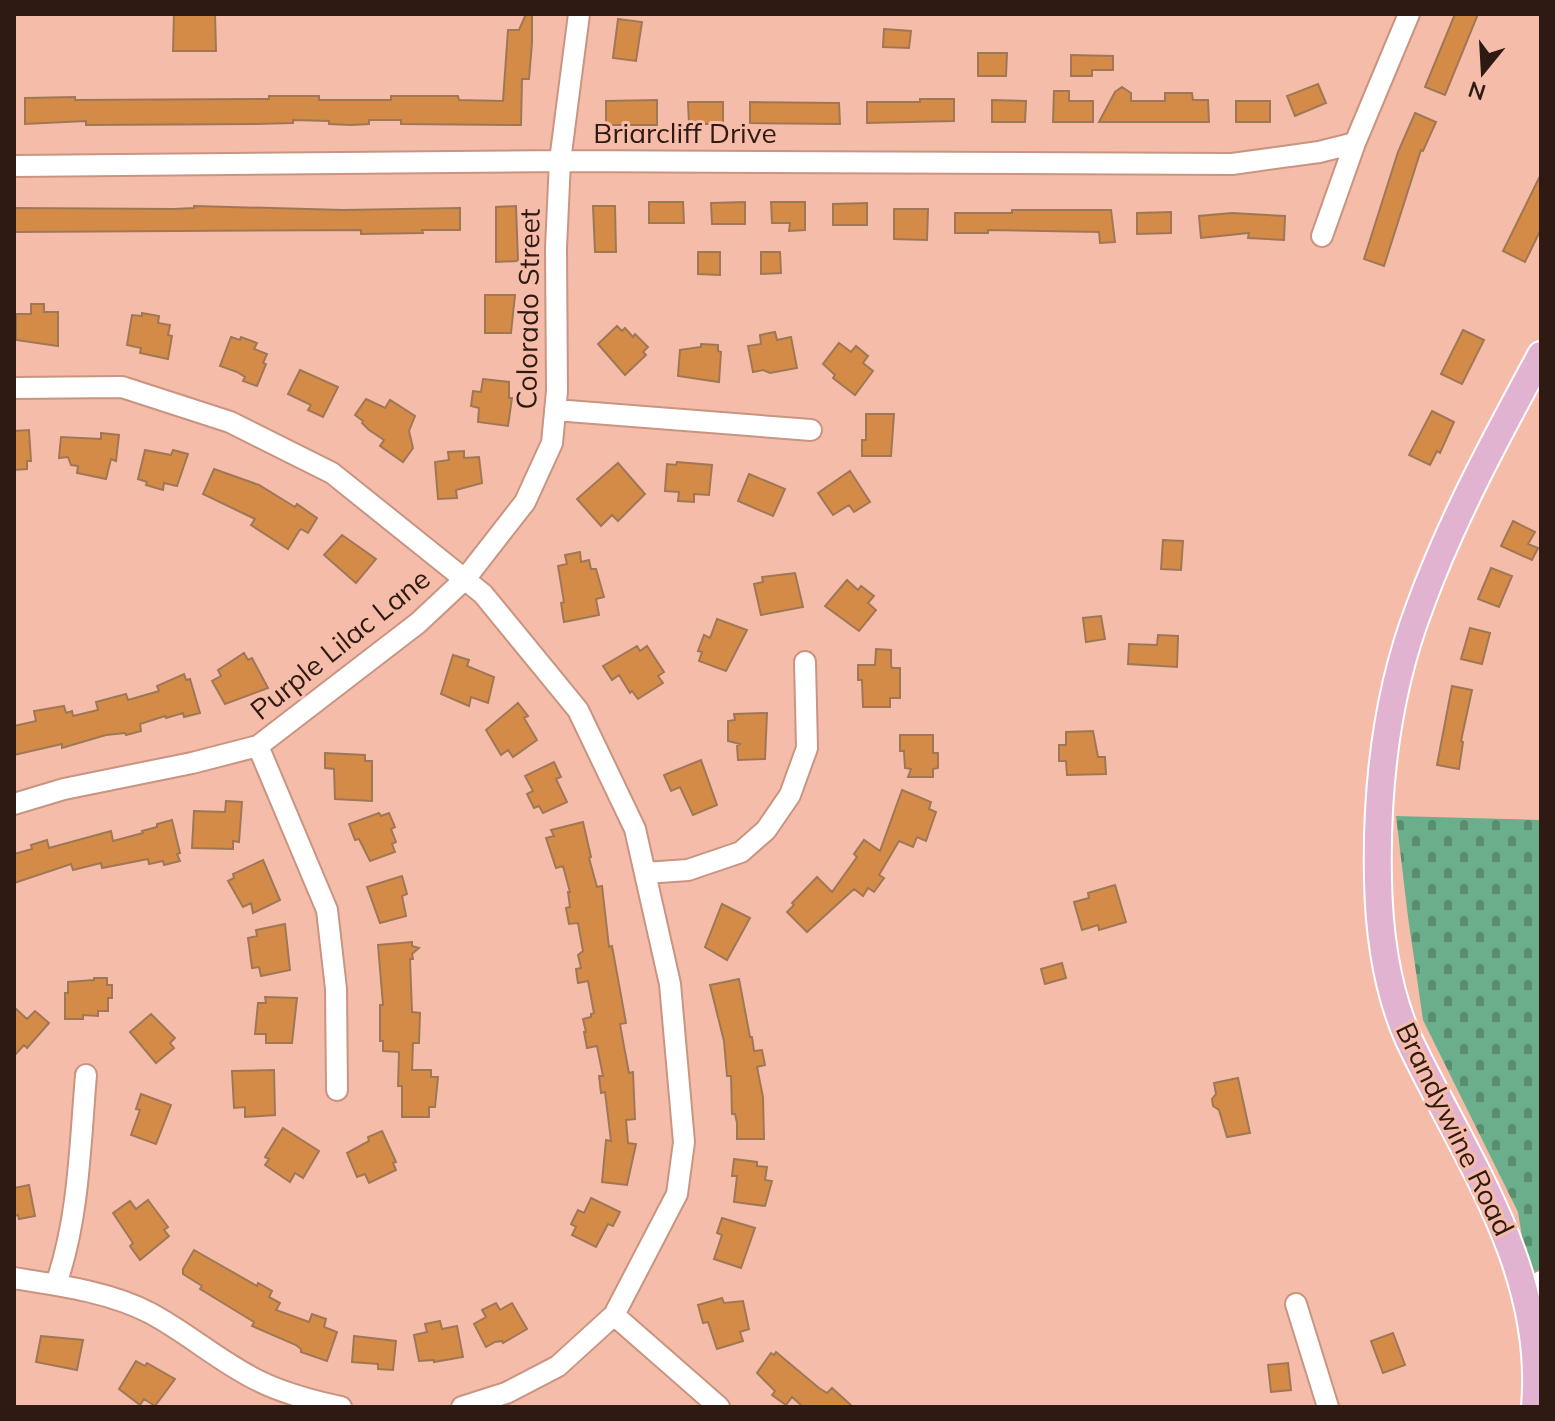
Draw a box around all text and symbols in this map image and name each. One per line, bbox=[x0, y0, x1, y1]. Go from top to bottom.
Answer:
north arrow bbox=[1443, 32, 1523, 112]
text: N bbox=[1465, 75, 1489, 107]
street label: Briarcliff Drive bbox=[593, 115, 777, 150]
street label: Colorado Street bbox=[508, 208, 547, 410]
street label: Purple Lilac Lane bbox=[243, 561, 436, 727]
street label: Brandywine Road bbox=[1389, 1016, 1522, 1241]

